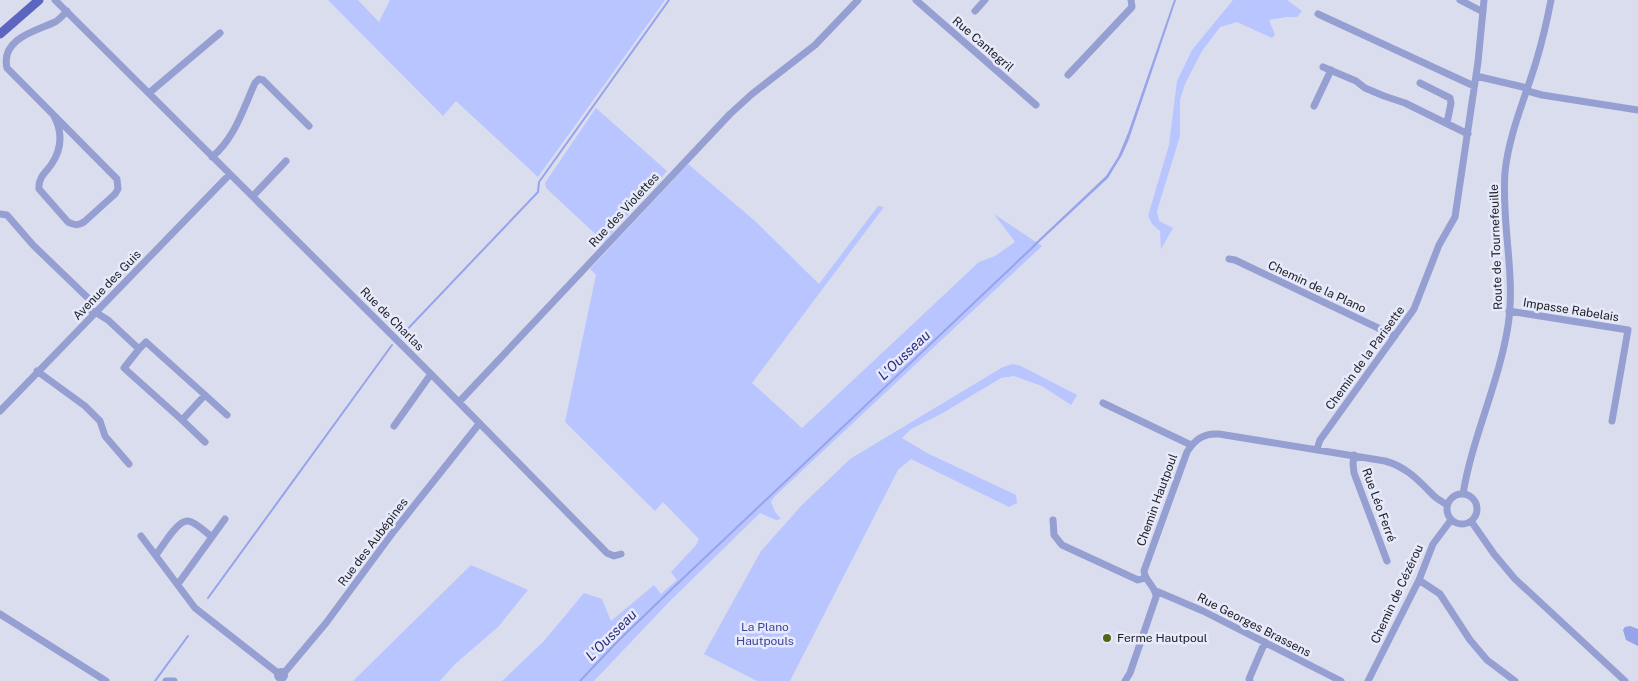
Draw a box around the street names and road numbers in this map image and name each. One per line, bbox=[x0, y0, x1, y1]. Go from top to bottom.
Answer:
street label: Rue Cantegril bbox=[950, 14, 1017, 75]
street label: Rue des Violettes bbox=[586, 170, 662, 250]
street label: Route de Tournefeuille bbox=[1487, 184, 1505, 310]
street label: Avenue des Guis bbox=[70, 247, 144, 323]
street label: Chemin de la Plano bbox=[1266, 258, 1368, 316]
street label: Rue de Charlas bbox=[357, 284, 427, 354]
street label: Impasse Rabelais bbox=[1522, 295, 1620, 325]
street label: Chemin de la Parisette bbox=[1323, 303, 1407, 413]
street label: Chemin Hautpoul bbox=[1134, 452, 1180, 548]
street label: Rue Léo Ferré bbox=[1359, 466, 1399, 544]
street label: Rue des Aubépines bbox=[335, 495, 411, 589]
street label: Chemin de Cézérou bbox=[1368, 542, 1426, 646]
street label: Rue Georges Brassens bbox=[1195, 590, 1313, 660]

